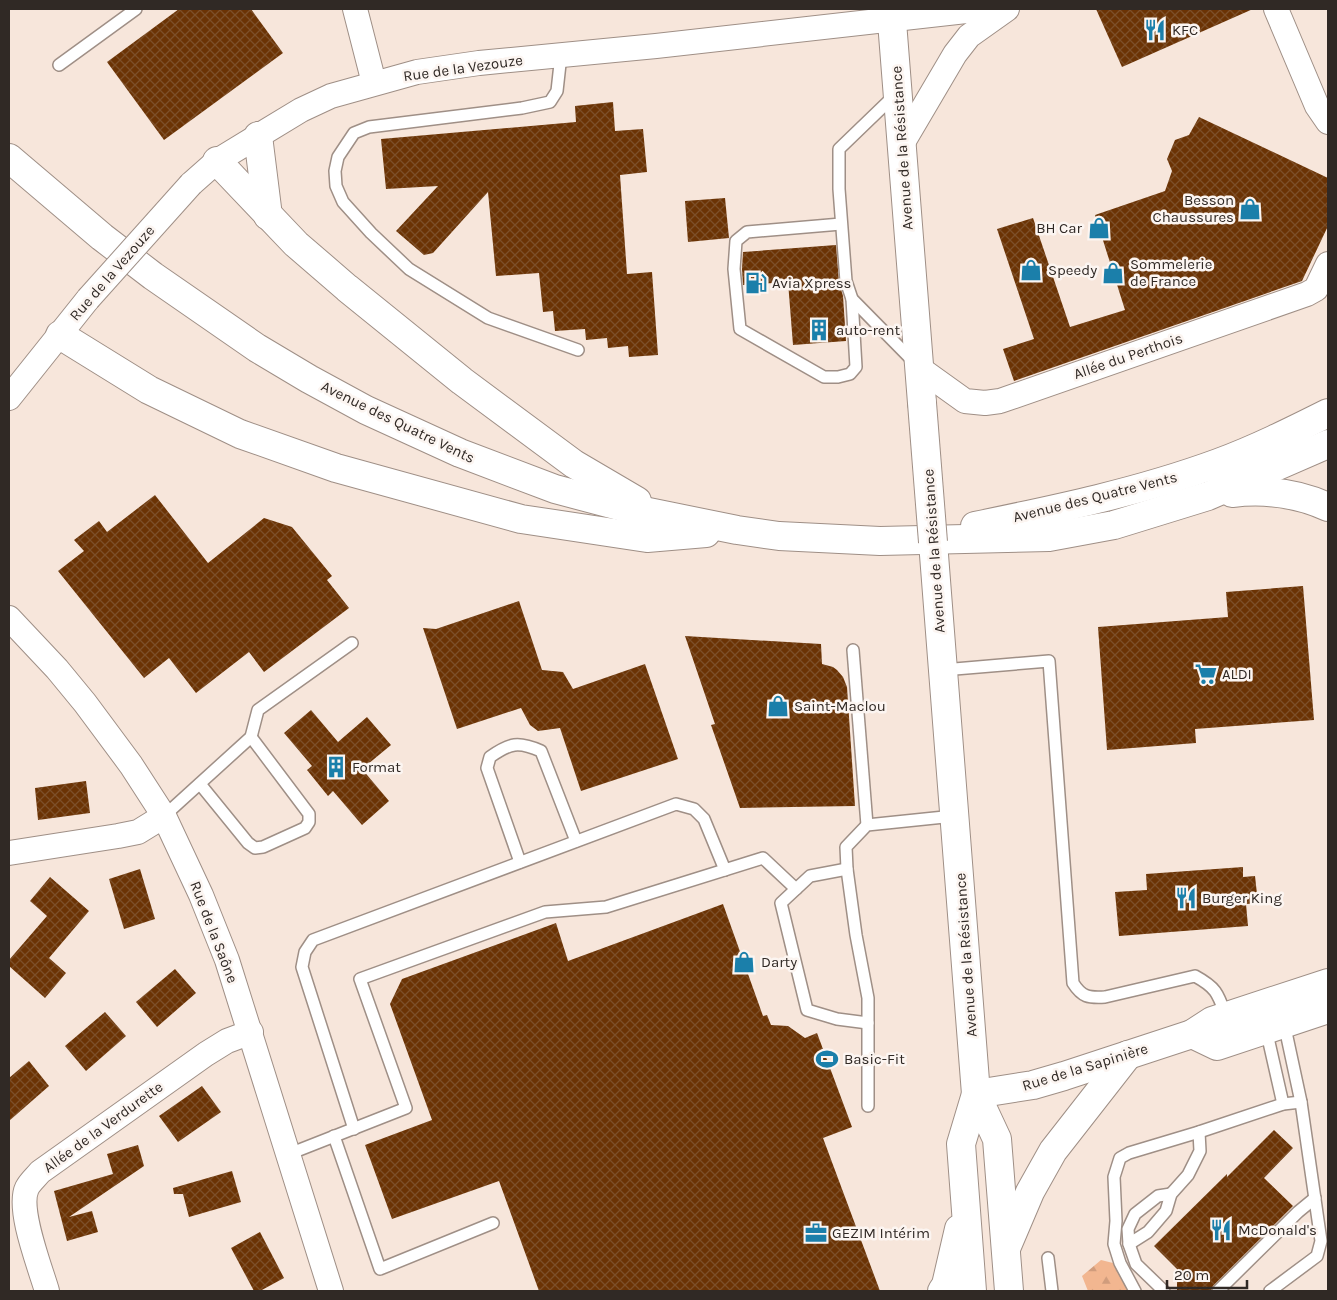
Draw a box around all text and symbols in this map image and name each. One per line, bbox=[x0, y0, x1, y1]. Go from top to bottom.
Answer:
restaurant icon: KFC bbox=[1142, 17, 1168, 43]
place label: KFC bbox=[1172, 21, 1198, 39]
street label: Rue de la Vezouze bbox=[402, 51, 524, 85]
street label: Avenue de la Résistance bbox=[887, 65, 917, 231]
place label: Besson Chaussures bbox=[1153, 191, 1234, 226]
shop icon: Besson Chaussures bbox=[1237, 196, 1263, 222]
shop icon: BH Car bbox=[1086, 215, 1112, 241]
place label: BH Car bbox=[1036, 219, 1083, 237]
street label: Rue de la Vezouze bbox=[66, 222, 158, 324]
place label: Sommelerie de France bbox=[1130, 255, 1213, 290]
shop icon: Speedy bbox=[1018, 257, 1044, 283]
shop icon: Sommelerie de France bbox=[1100, 260, 1126, 286]
place label: Speedy bbox=[1048, 261, 1097, 279]
fuel station icon: Avia Xpress bbox=[743, 270, 769, 296]
place label: Avia Xpress bbox=[772, 274, 851, 292]
building icon: auto-rent bbox=[806, 317, 832, 343]
place label: auto-rent bbox=[836, 321, 901, 339]
street label: Allée du Perthois bbox=[1071, 329, 1185, 383]
street label: Avenue des Quatre Vents bbox=[318, 377, 478, 467]
street label: Avenue de la Résistance bbox=[919, 468, 949, 634]
street label: Avenue des Quatre Vents bbox=[1011, 468, 1179, 526]
supermarket icon: ALDI bbox=[1193, 661, 1219, 687]
place label: ALDI bbox=[1222, 665, 1252, 683]
shop icon: Saint-Maclou bbox=[765, 693, 791, 719]
place label: Saint-Maclou bbox=[794, 697, 886, 715]
building icon: Format bbox=[323, 754, 349, 780]
place label: Format bbox=[352, 758, 401, 776]
street label: Avenue de la Résistance bbox=[951, 872, 981, 1038]
street label: Rue de la Saône bbox=[186, 878, 242, 986]
restaurant icon: Burger King bbox=[1173, 885, 1199, 911]
place label: Burger King bbox=[1202, 889, 1282, 907]
shop icon: Darty bbox=[731, 949, 757, 975]
place label: Darty bbox=[761, 953, 797, 971]
street label: Rue de la Sapinière bbox=[1020, 1039, 1150, 1095]
sports icon: Basic-Fit bbox=[814, 1046, 840, 1072]
place label: Basic-Fit bbox=[844, 1050, 905, 1068]
street label: Allée de la Verdurette bbox=[40, 1078, 166, 1176]
restaurant icon: McDonald's bbox=[1208, 1217, 1234, 1243]
office icon: GEZIM Intérim bbox=[803, 1220, 829, 1246]
place label: McDonald's bbox=[1238, 1221, 1317, 1239]
place label: GEZIM Intérim bbox=[832, 1224, 930, 1242]
scale bar bbox=[1167, 1258, 1247, 1290]
text: 20 m bbox=[1174, 1266, 1209, 1284]

